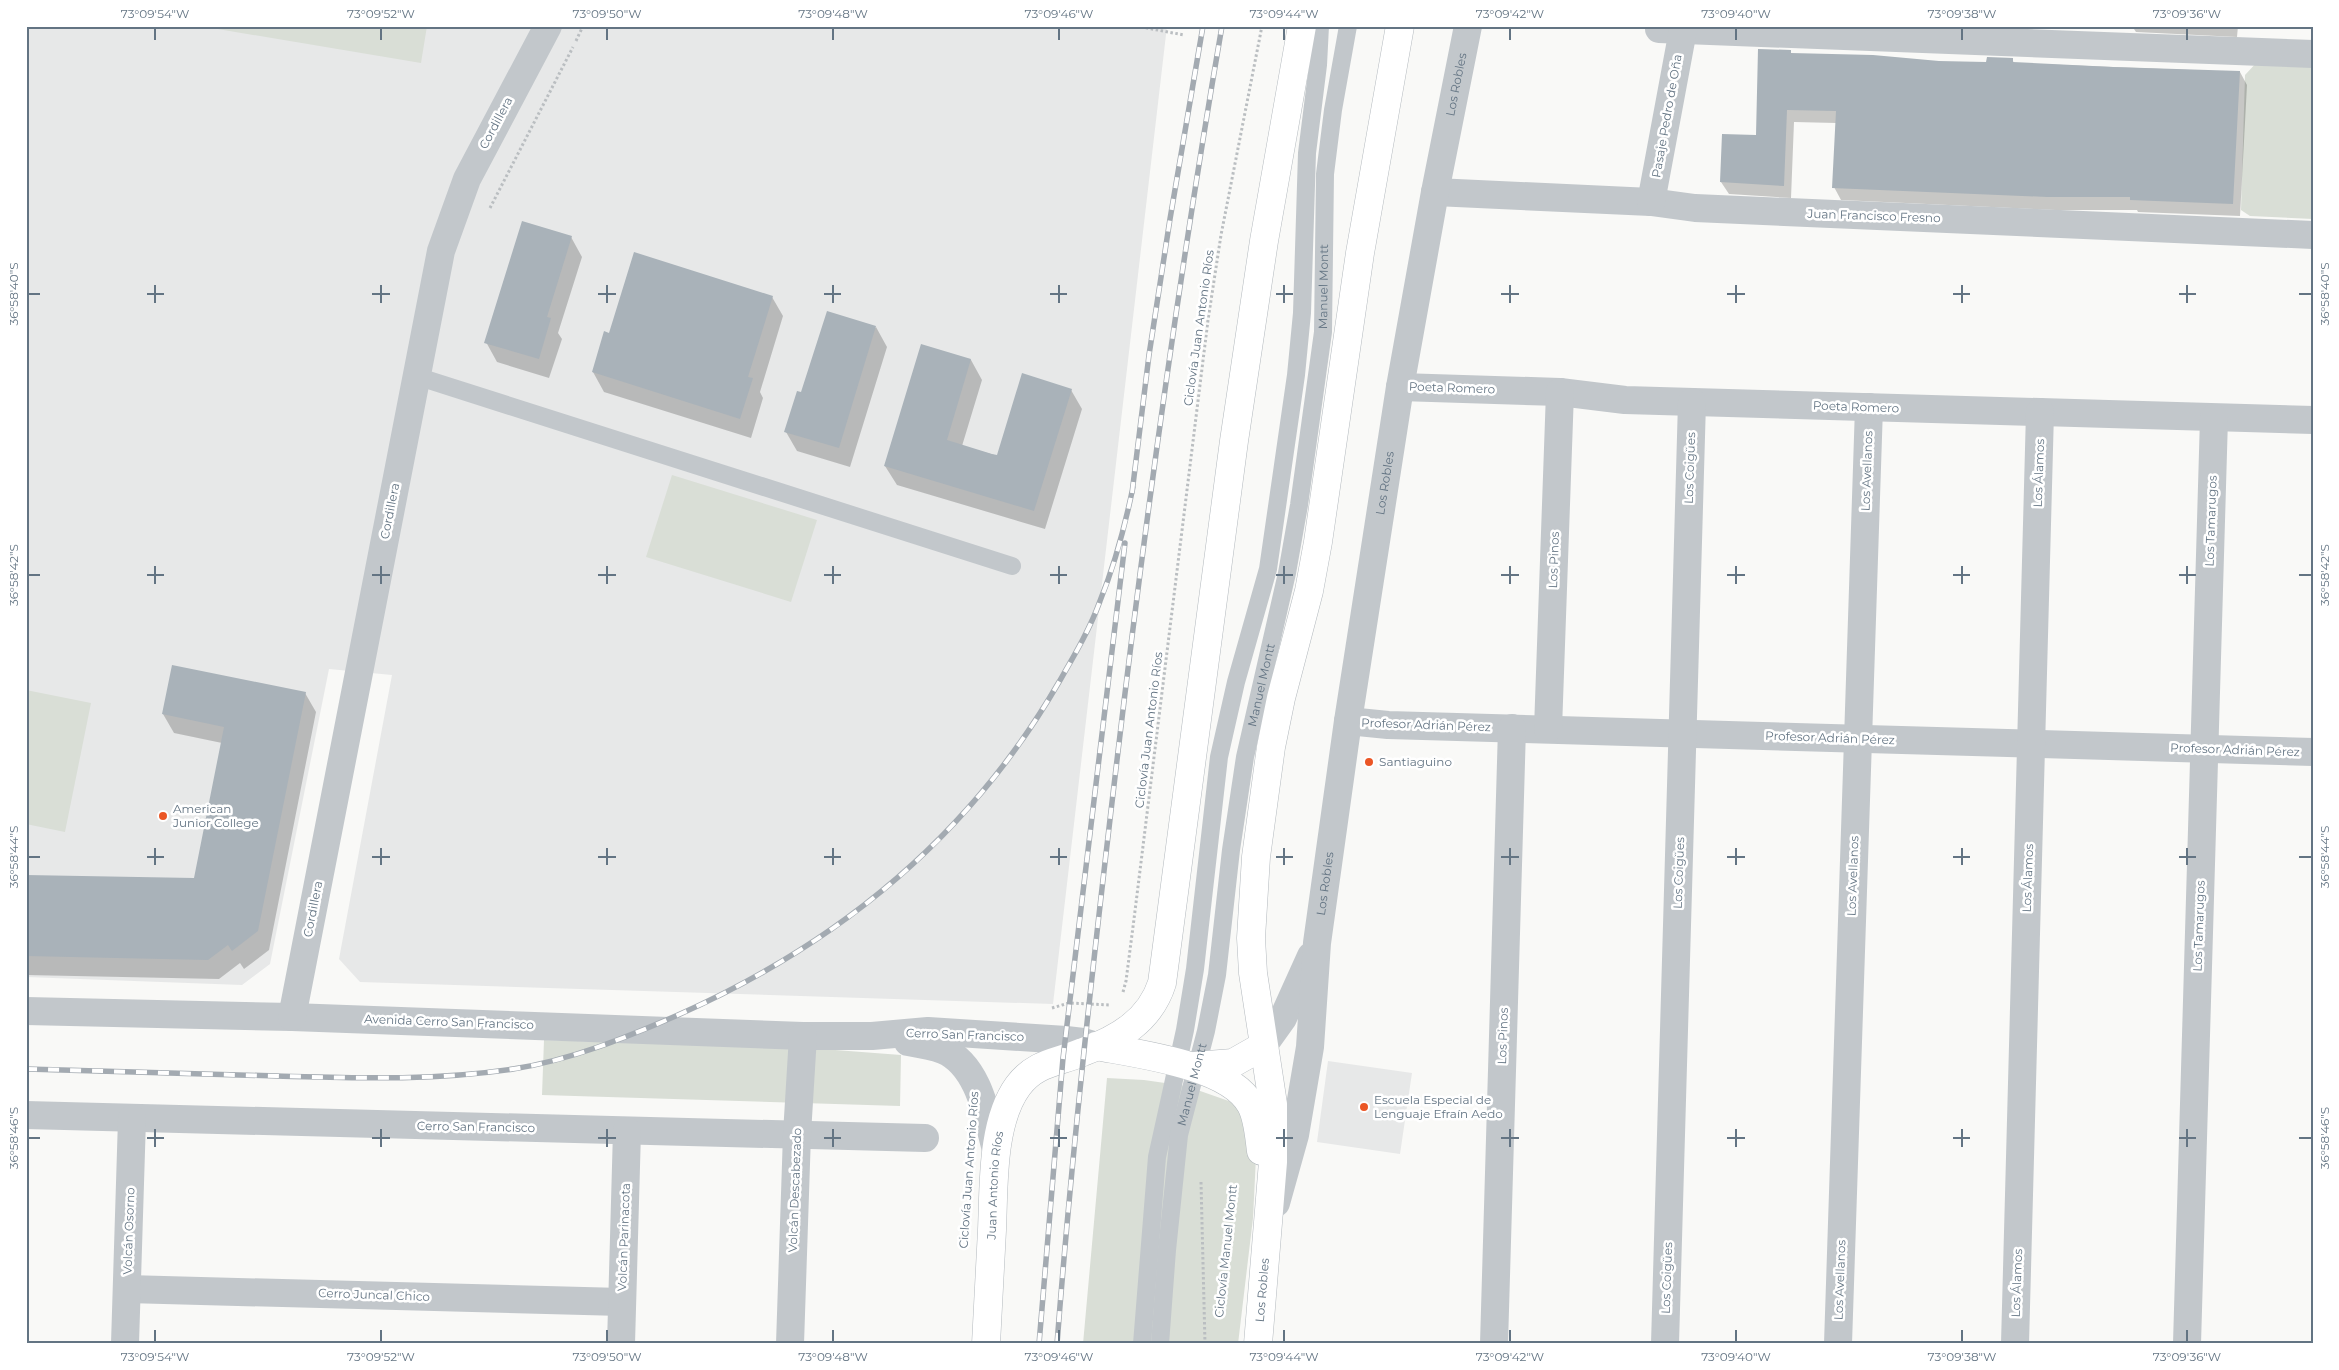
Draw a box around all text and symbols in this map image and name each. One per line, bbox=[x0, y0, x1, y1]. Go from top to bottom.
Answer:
text: 73°09'54"W bbox=[121, 6, 189, 21]
text: 73°09'52"W bbox=[347, 6, 415, 21]
text: 73°09'50"W bbox=[572, 6, 642, 21]
text: 73°09'48"W bbox=[798, 6, 868, 21]
text: 73°09'46"W bbox=[1025, 6, 1093, 21]
text: 73°09'44"W bbox=[1249, 6, 1319, 21]
text: 73°09'42"W bbox=[1476, 6, 1544, 21]
text: 73°09'40"W bbox=[1701, 6, 1771, 21]
text: 73°09'38"W bbox=[1928, 6, 1996, 21]
text: 73°09'36"W bbox=[2153, 6, 2221, 21]
street label: Los Robles bbox=[1442, 51, 1470, 117]
street label: Pasaje Pedro de Oña bbox=[1648, 53, 1685, 179]
street label: Cordillera bbox=[476, 94, 516, 151]
street label: Juan Francisco Fresno bbox=[1806, 206, 1941, 225]
street label: Manuel Montt bbox=[1315, 244, 1331, 329]
street label: Ciclovía Juan Antonio Ríos bbox=[1180, 249, 1217, 407]
text: 36°58'40"S bbox=[6, 262, 21, 326]
text: 36°58'40"S bbox=[2317, 262, 2332, 326]
street label: Poeta Romero bbox=[1409, 378, 1495, 397]
street label: Poeta Romero bbox=[1813, 397, 1899, 416]
street label: Los Avellanos bbox=[1858, 430, 1875, 511]
street label: Los Coigües bbox=[1681, 432, 1698, 504]
street label: Los Álamos bbox=[2030, 438, 2047, 507]
street label: Los Robles bbox=[1372, 450, 1397, 516]
street label: Los Tamarugos bbox=[2201, 475, 2220, 567]
street label: Cordillera bbox=[377, 482, 402, 540]
street label: Los Pinos bbox=[1545, 531, 1562, 589]
text: 36°58'42"S bbox=[6, 544, 21, 606]
text: 36°58'42"S bbox=[2317, 544, 2332, 606]
street label: Manuel Montt bbox=[1244, 642, 1278, 728]
street label: Ciclovía Juan Antonio Ríos bbox=[1131, 651, 1166, 809]
street label: Profesor Adrián Pérez bbox=[1361, 715, 1491, 734]
street label: Profesor Adrián Pérez bbox=[1765, 728, 1895, 747]
street label: Profesor Adrián Pérez bbox=[2170, 740, 2300, 759]
place label: Santiaguino bbox=[1379, 754, 1452, 769]
marker: Santiaguino bbox=[1363, 756, 1375, 768]
place label: American Junior College bbox=[172, 801, 259, 830]
marker: American Junior College bbox=[157, 810, 169, 822]
text: 36°58'44"S bbox=[6, 826, 21, 888]
text: 36°58'44"S bbox=[2317, 826, 2332, 888]
street label: Los Avellanos bbox=[1844, 835, 1861, 916]
street label: Los Coigües bbox=[1670, 837, 1687, 909]
street label: Los Álamos bbox=[2019, 843, 2036, 912]
street label: Los Robles bbox=[1313, 851, 1337, 916]
street label: Cordillera bbox=[300, 880, 325, 938]
street label: Los Tamarugos bbox=[2189, 880, 2208, 972]
street label: Los Pinos bbox=[1494, 1007, 1511, 1065]
street label: Avenida Cerro San Francisco bbox=[364, 1011, 534, 1032]
street label: Cerro San Francisco bbox=[906, 1025, 1024, 1044]
street label: Manuel Montt bbox=[1174, 1041, 1210, 1128]
street label: Ciclovía Juan Antonio Ríos bbox=[956, 1091, 981, 1249]
place label: Escuela Especial de Lenguaje Efraín Aedo bbox=[1374, 1092, 1503, 1121]
marker: Escuela Especial de Lenguaje Efraín Aedo bbox=[1358, 1101, 1370, 1113]
text: 36°58'46"S bbox=[6, 1107, 21, 1169]
text: 36°58'46"S bbox=[2317, 1107, 2332, 1169]
street label: Cerro San Francisco bbox=[417, 1118, 535, 1135]
street label: Volcán Descabezado bbox=[785, 1127, 804, 1253]
street label: Juan Antonio Ríos bbox=[983, 1129, 1006, 1241]
street label: Volcán Parinacota bbox=[614, 1183, 633, 1291]
street label: Ciclovía Manuel Montt bbox=[1211, 1183, 1240, 1318]
street label: Volcán Osorno bbox=[119, 1187, 138, 1275]
street label: Los Avellanos bbox=[1831, 1239, 1848, 1320]
street label: Los Coigües bbox=[1658, 1242, 1675, 1314]
street label: Los Álamos bbox=[2008, 1248, 2025, 1317]
street label: Los Robles bbox=[1252, 1257, 1272, 1323]
street label: Cerro Juncal Chico bbox=[318, 1285, 430, 1304]
text: 73°09'54"W bbox=[121, 1349, 189, 1364]
text: 73°09'52"W bbox=[347, 1349, 415, 1364]
text: 73°09'50"W bbox=[572, 1349, 642, 1364]
text: 73°09'48"W bbox=[798, 1349, 868, 1364]
text: 73°09'46"W bbox=[1025, 1349, 1093, 1364]
text: 73°09'44"W bbox=[1249, 1349, 1319, 1364]
text: 73°09'42"W bbox=[1476, 1349, 1544, 1364]
text: 73°09'40"W bbox=[1701, 1349, 1771, 1364]
text: 73°09'38"W bbox=[1928, 1349, 1996, 1364]
text: 73°09'36"W bbox=[2153, 1349, 2221, 1364]

